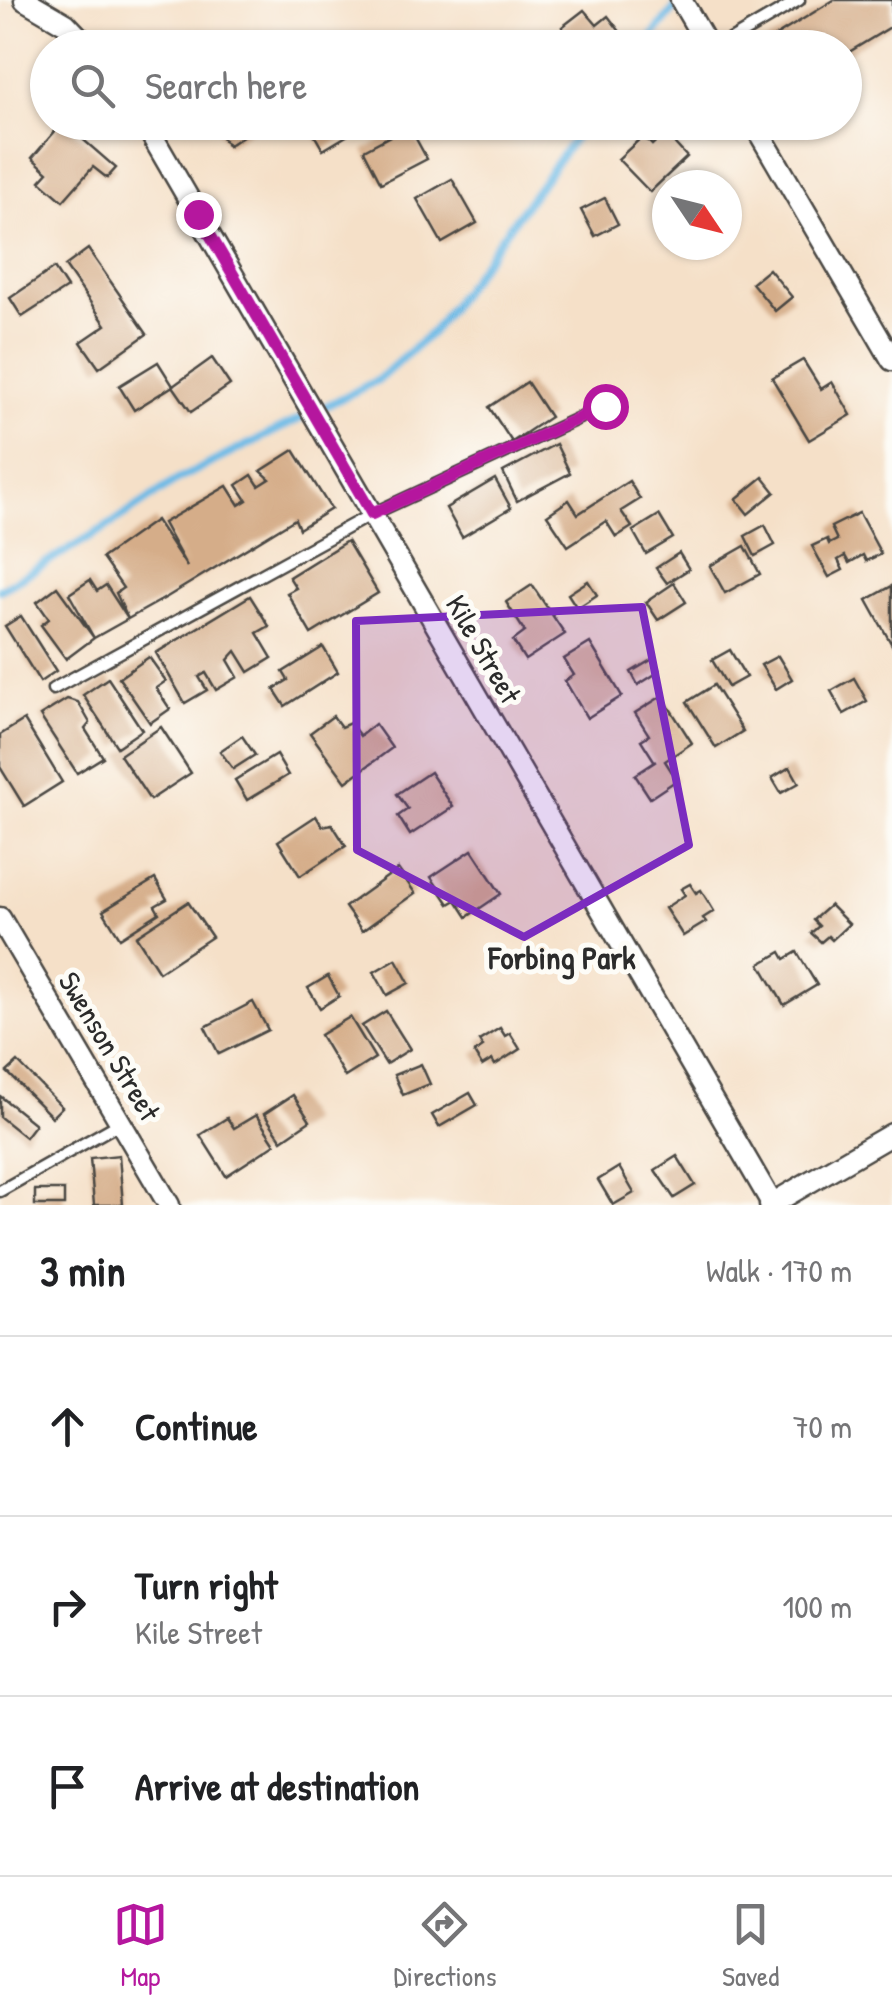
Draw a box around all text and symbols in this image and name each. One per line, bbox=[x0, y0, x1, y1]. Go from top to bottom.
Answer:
search box bbox=[30, 30, 862, 140]
icon: search bbox=[65, 58, 120, 113]
text: Search here bbox=[145, 59, 307, 111]
north arrow bbox=[652, 170, 742, 260]
route end bbox=[176, 192, 222, 238]
route start bbox=[583, 384, 629, 430]
street label: Kile Street bbox=[437, 587, 531, 711]
district label: Forbing Park bbox=[487, 936, 636, 980]
street label: Swenson Street bbox=[50, 964, 171, 1128]
text: 3 min bbox=[40, 1242, 125, 1299]
text: Walk · 170 m bbox=[706, 1249, 852, 1292]
icon: ahead bbox=[40, 1399, 95, 1454]
text: Continue bbox=[135, 1400, 257, 1452]
text: 70 m bbox=[793, 1405, 852, 1448]
text: Turn right bbox=[135, 1559, 278, 1611]
icon: right bbox=[40, 1579, 95, 1634]
text: 100 m bbox=[783, 1585, 852, 1628]
text: Kile Street bbox=[135, 1611, 262, 1654]
icon: arrive bbox=[40, 1759, 95, 1814]
text: Arrive at destination bbox=[135, 1760, 419, 1812]
tab: Map bbox=[113, 1897, 168, 1995]
tab: Directions bbox=[393, 1897, 496, 1995]
tab: Saved bbox=[722, 1897, 779, 1995]

